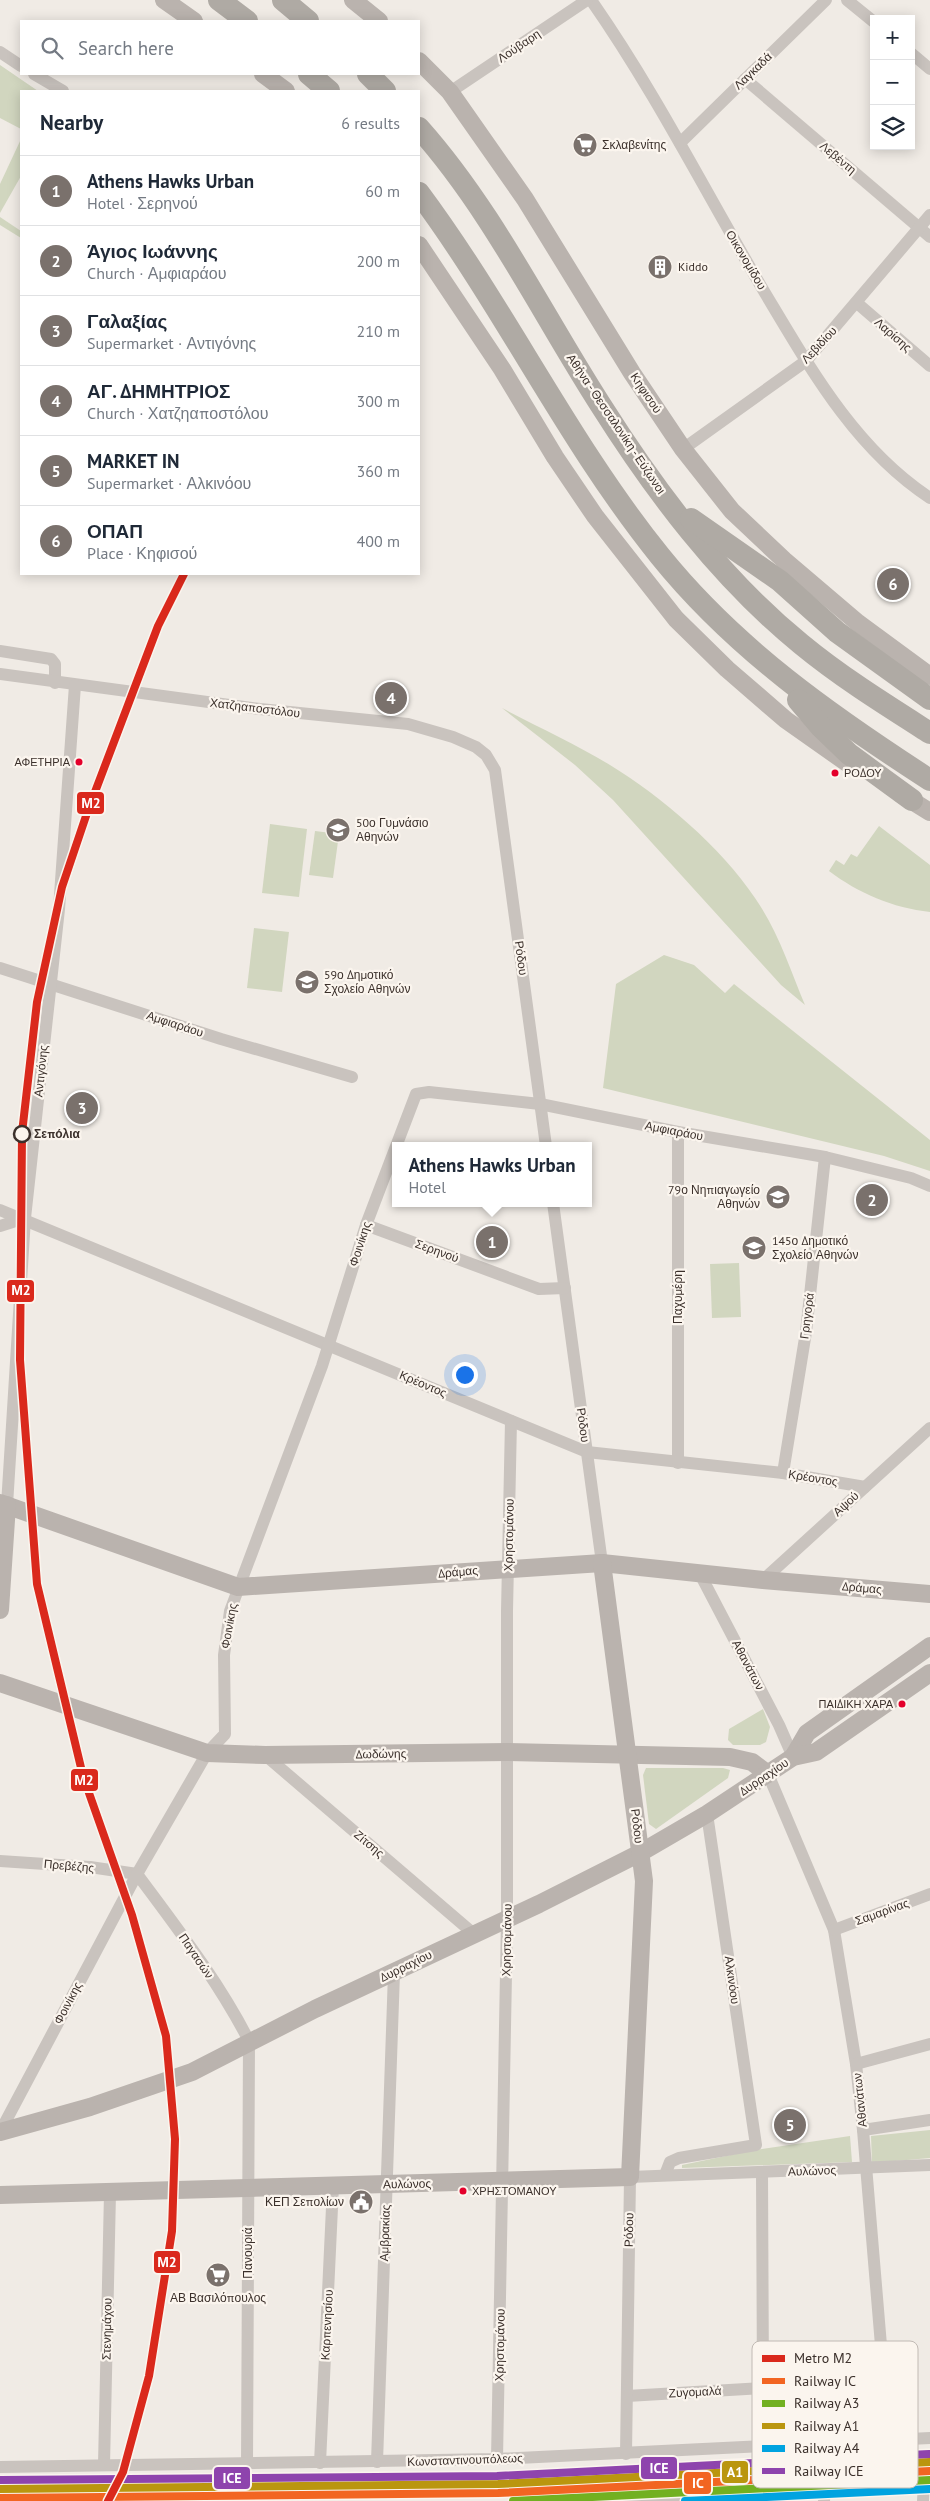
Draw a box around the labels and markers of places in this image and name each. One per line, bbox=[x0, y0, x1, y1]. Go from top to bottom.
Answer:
supermarket icon: Σκλαβενίτης bbox=[572, 132, 598, 158]
place label: Σκλαβενίτης bbox=[602, 137, 667, 152]
building icon: Kiddo bbox=[647, 254, 673, 280]
place label: Kiddo bbox=[678, 259, 708, 274]
pin: 6 bbox=[877, 565, 909, 603]
pin: 4 bbox=[375, 679, 407, 717]
place label: ΑΦΕΤΗΡΙΑ bbox=[14, 755, 71, 769]
marker: ΑΦΕΤΗΡΙΑ bbox=[74, 757, 84, 767]
place label: ΡΟΔΟΥ bbox=[844, 766, 882, 780]
marker: ΡΟΔΟΥ bbox=[830, 768, 840, 778]
place label: 50ο Γυμνάσιο Αθηνών bbox=[356, 815, 429, 844]
school or university icon: 50ο Γυμνάσιο Αθηνών bbox=[325, 817, 351, 843]
place label: 59ο Δημοτικό Σχολείο Αθηνών bbox=[324, 967, 410, 996]
school or university icon: 59ο Δημοτικό Σχολείο Αθηνών bbox=[294, 969, 320, 995]
pin: 3 bbox=[66, 1089, 98, 1127]
marker: Σεπόλια bbox=[13, 1125, 31, 1143]
place label: Σεπόλια bbox=[34, 1126, 81, 1141]
pin: 2 bbox=[856, 1181, 888, 1219]
place label: 79ο Νηπιαγωγείο Αθηνών bbox=[668, 1182, 760, 1211]
school or university icon: 79ο Νηπιαγωγείο Αθηνών bbox=[765, 1184, 791, 1210]
pin: 1 bbox=[476, 1223, 508, 1261]
place label: 145ο Δημοτικό Σχολείο Αθηνών bbox=[772, 1233, 858, 1262]
school or university icon: 145ο Δημοτικό Σχολείο Αθηνών bbox=[741, 1235, 767, 1261]
place label: ΠΑΙΔΙΚΗ ΧΑΡΑ bbox=[819, 1697, 894, 1711]
marker: ΠΑΙΔΙΚΗ ΧΑΡΑ bbox=[897, 1699, 907, 1709]
pin: 5 bbox=[774, 2106, 806, 2144]
place label: ΧΡΗΣΤΟΜΑΝΟΥ bbox=[472, 2184, 557, 2198]
marker: ΧΡΗΣΤΟΜΑΝΟΥ bbox=[458, 2186, 468, 2196]
public building icon: ΚΕΠ Σεπολίων bbox=[348, 2189, 374, 2215]
place label: ΚΕΠ Σεπολίων bbox=[265, 2194, 344, 2209]
supermarket icon: ΑΒ Βασιλόπουλος bbox=[205, 2262, 231, 2288]
place label: ΑΒ Βασιλόπουλος bbox=[170, 2290, 266, 2305]

